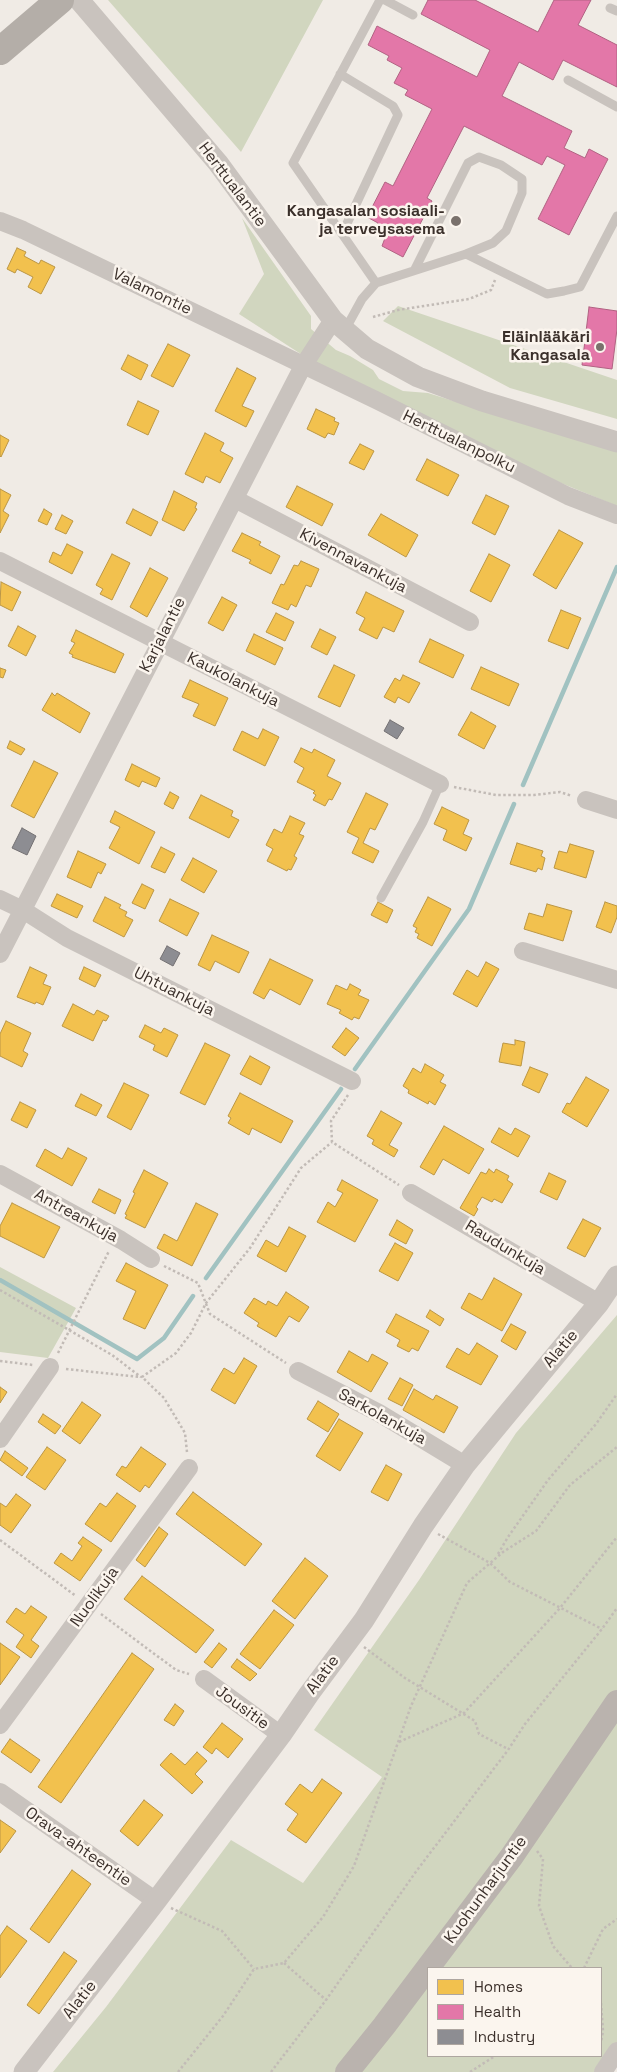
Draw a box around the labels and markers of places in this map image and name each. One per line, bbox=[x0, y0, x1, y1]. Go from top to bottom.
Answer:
place label: Kangasalan sosiaali- ja terveysasema bbox=[287, 202, 445, 240]
marker: Kangasalan sosiaali- ja terveysasema bbox=[449, 214, 463, 228]
place label: Eläinlääkäri Kangasala bbox=[502, 328, 590, 366]
marker: Eläinlääkäri Kangasala bbox=[594, 341, 606, 353]

